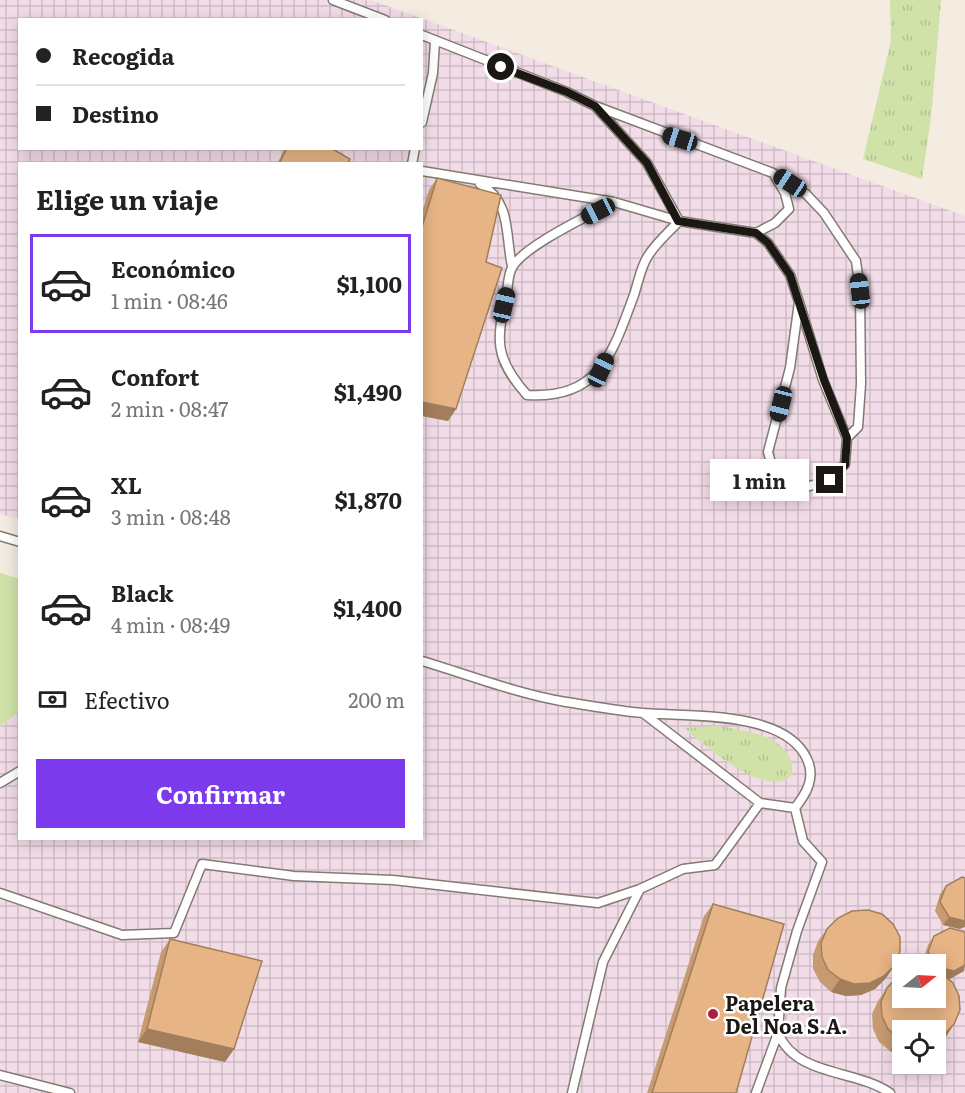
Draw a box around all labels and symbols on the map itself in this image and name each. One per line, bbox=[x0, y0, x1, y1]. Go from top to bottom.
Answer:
route start bbox=[487, 53, 514, 80]
car bbox=[660, 125, 700, 153]
car bbox=[770, 166, 810, 200]
car bbox=[578, 195, 618, 227]
car bbox=[849, 272, 871, 310]
car bbox=[491, 285, 517, 325]
car bbox=[585, 350, 617, 390]
car bbox=[768, 384, 794, 424]
callout: 1 min bbox=[710, 459, 809, 501]
route end bbox=[816, 466, 843, 493]
north arrow bbox=[892, 954, 946, 1008]
place label: Papelera Del Noa S.A. bbox=[725, 987, 848, 1040]
marker: Papelera Del Noa S.A. bbox=[706, 1007, 720, 1021]

